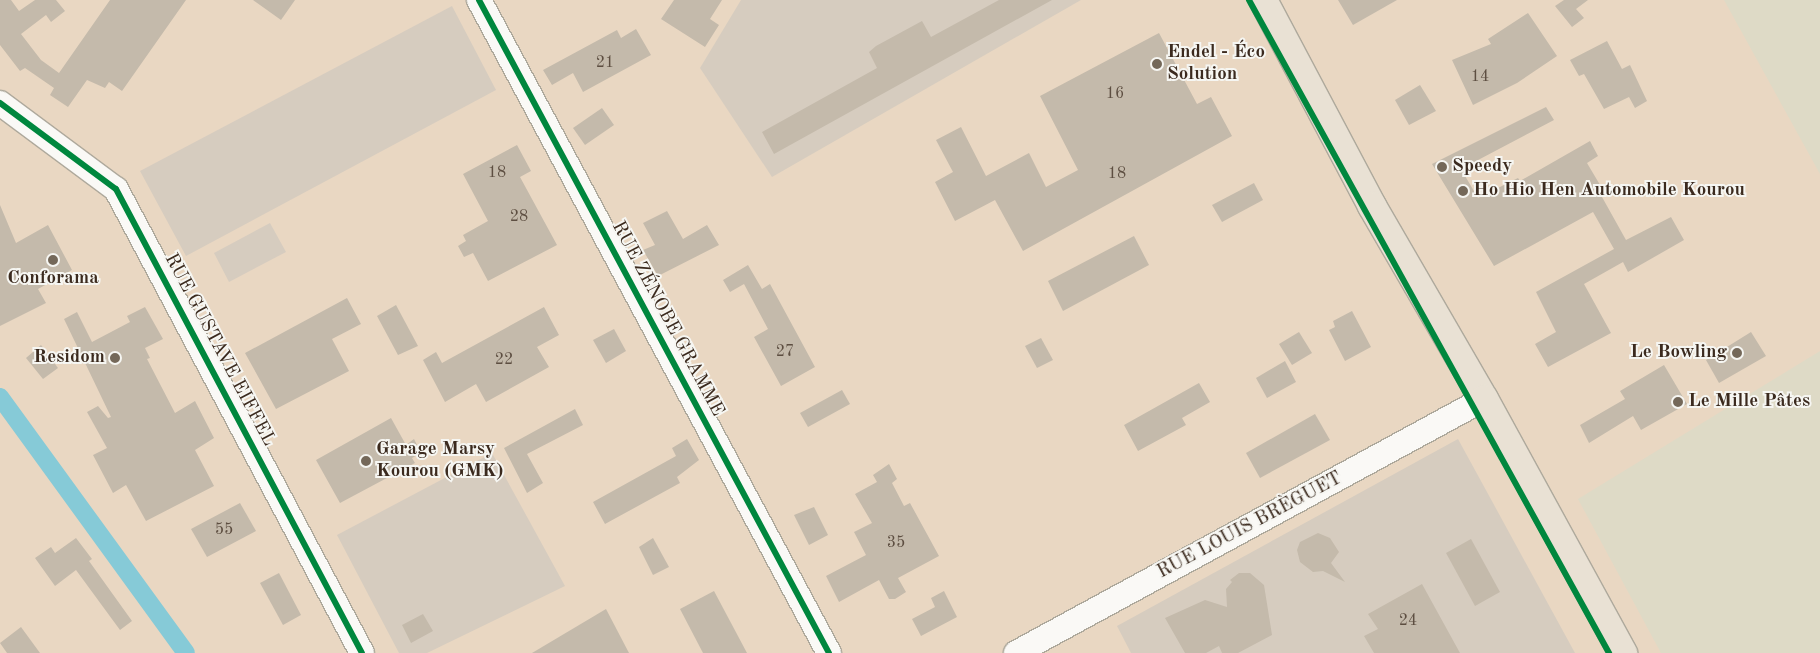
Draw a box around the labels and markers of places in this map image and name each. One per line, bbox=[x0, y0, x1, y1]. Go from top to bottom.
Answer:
place label: Endel - Éco Solution bbox=[1167, 42, 1265, 86]
marker: Endel - Éco Solution bbox=[1151, 58, 1163, 70]
place label: Speedy bbox=[1452, 156, 1512, 178]
marker: Speedy bbox=[1436, 161, 1448, 173]
place label: Ho Hio Hen Automobile Kourou bbox=[1473, 180, 1745, 202]
marker: Ho Hio Hen Automobile Kourou bbox=[1457, 185, 1469, 197]
marker: Conforama bbox=[47, 254, 59, 266]
place label: Conforama bbox=[7, 268, 99, 290]
place label: Le Bowling bbox=[1630, 342, 1727, 364]
place label: Residom bbox=[33, 347, 105, 369]
marker: Le Bowling bbox=[1731, 347, 1743, 359]
marker: Residom bbox=[109, 352, 121, 364]
place label: Le Mille Pâtes bbox=[1688, 391, 1810, 413]
marker: Le Mille Pâtes bbox=[1672, 396, 1684, 408]
place label: Garage Marsy Kourou (GMK) bbox=[376, 439, 504, 483]
marker: Garage Marsy Kourou (GMK) bbox=[360, 455, 372, 467]

